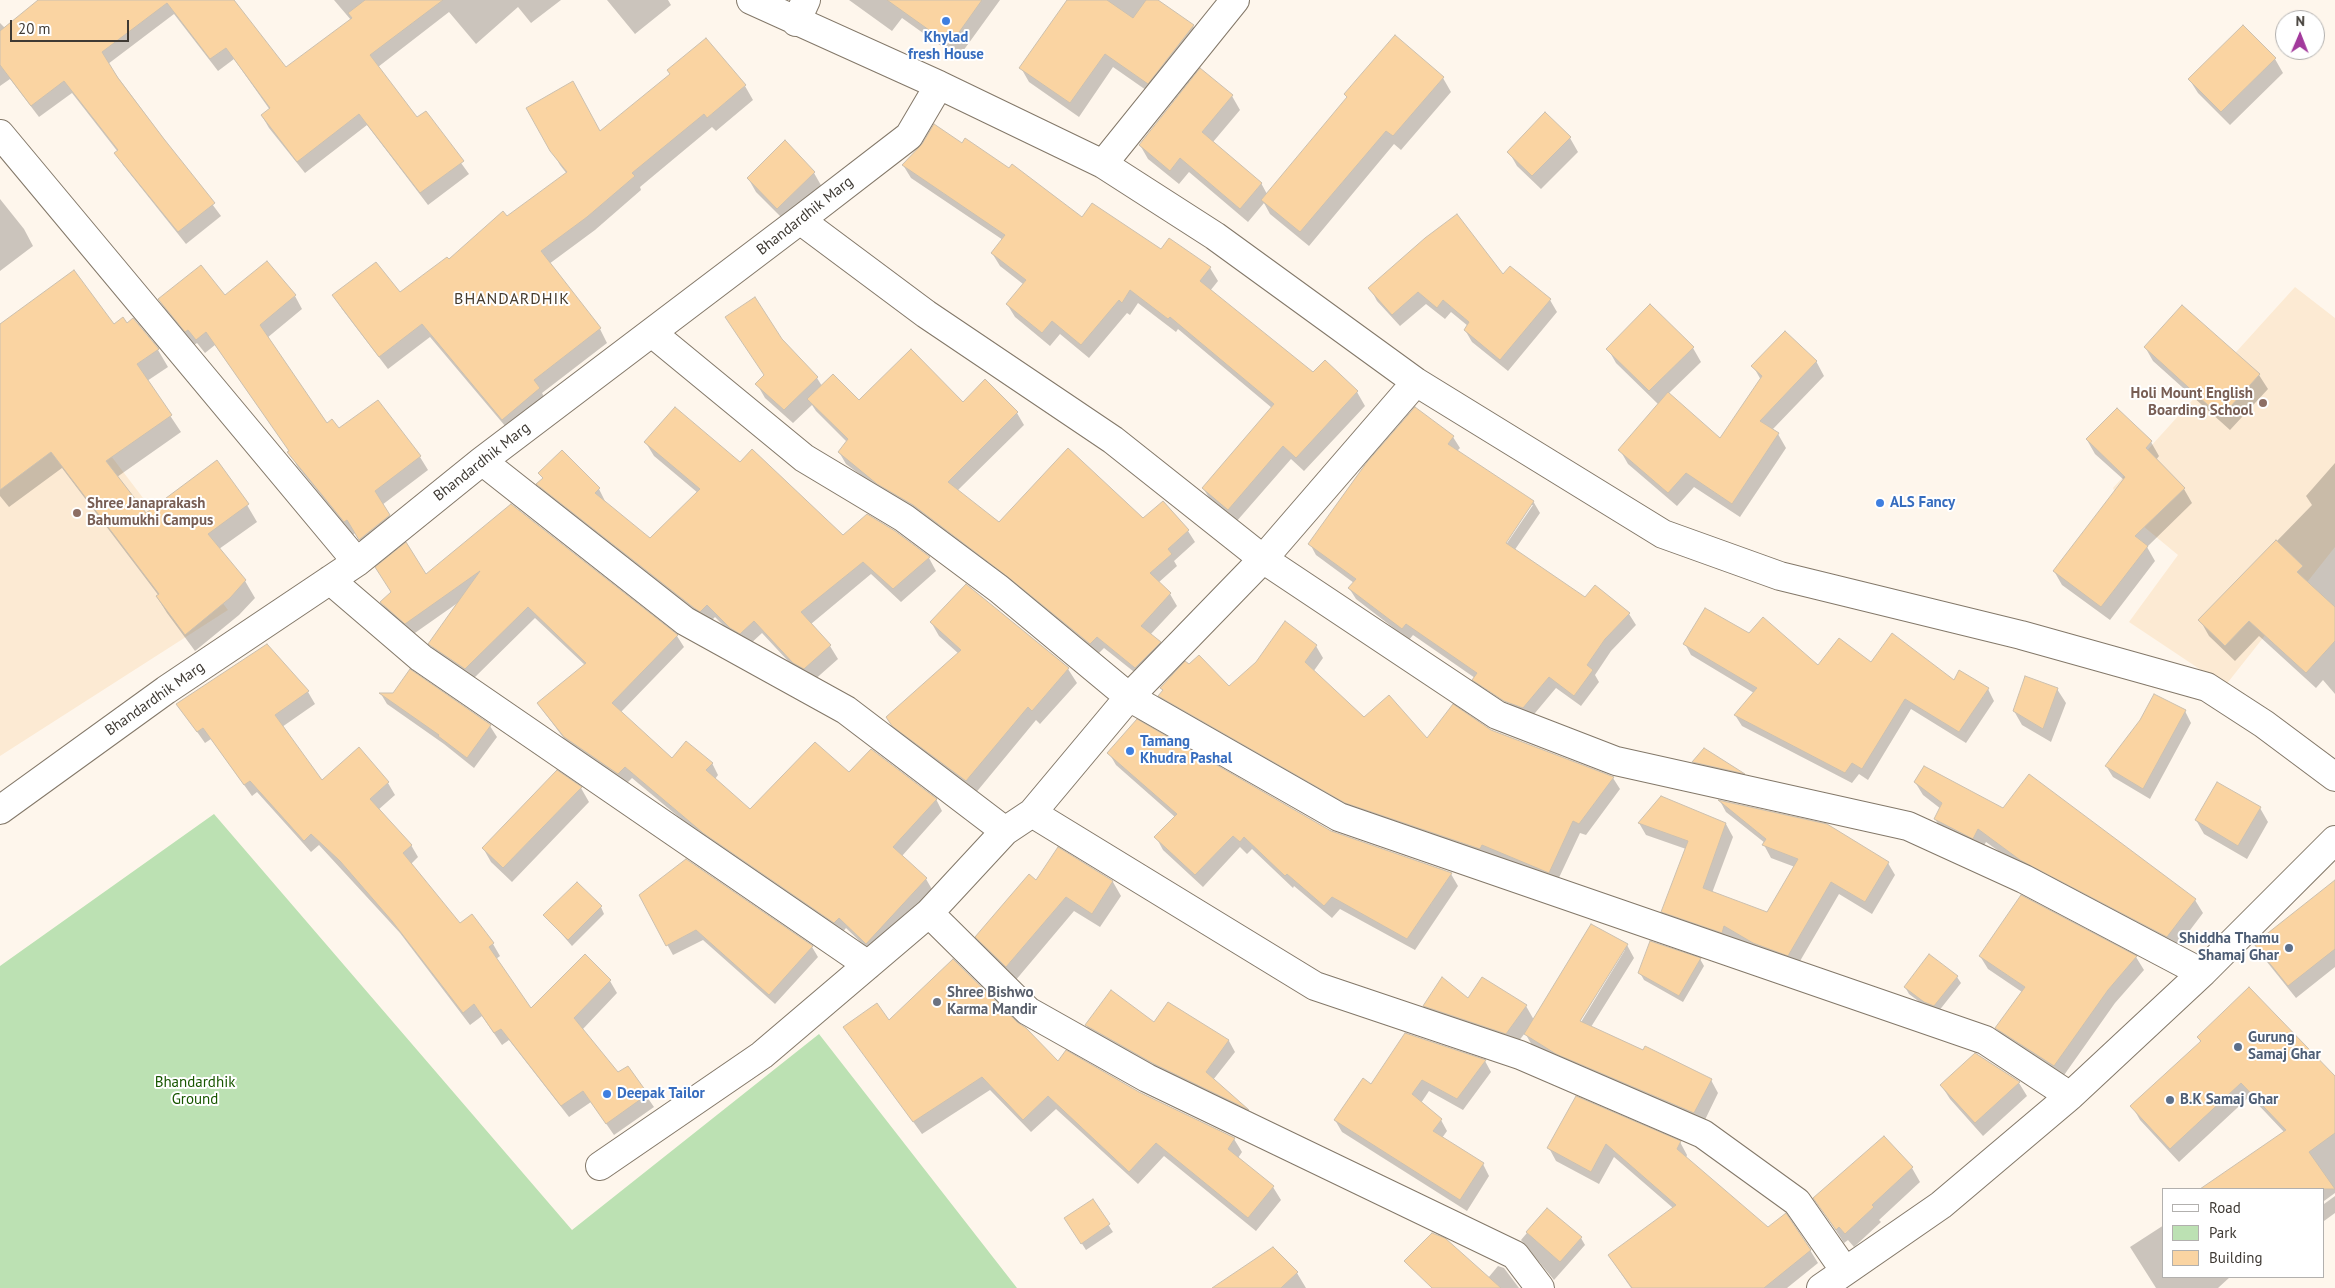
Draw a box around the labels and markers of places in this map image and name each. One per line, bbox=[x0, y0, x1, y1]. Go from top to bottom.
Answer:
marker: Khylad fresh House bbox=[940, 15, 952, 27]
place label: Khylad fresh House bbox=[908, 29, 984, 64]
place label: Holi Mount English Boarding School bbox=[2131, 385, 2253, 420]
marker: Holi Mount English Boarding School bbox=[2257, 397, 2269, 409]
place label: ALS Fancy bbox=[1890, 494, 1955, 512]
place label: Shree Janaprakash Bahumukhi Campus bbox=[87, 495, 213, 530]
marker: ALS Fancy bbox=[1874, 497, 1886, 509]
marker: Shree Janaprakash Bahumukhi Campus bbox=[71, 507, 83, 519]
place label: Tamang Khudra Pashal bbox=[1140, 733, 1232, 768]
marker: Tamang Khudra Pashal bbox=[1124, 745, 1136, 757]
place label: Shiddha Thamu Shamaj Ghar bbox=[2179, 930, 2279, 965]
marker: Shiddha Thamu Shamaj Ghar bbox=[2283, 942, 2295, 954]
place label: Shree Bishwo Karma Mandir bbox=[947, 984, 1037, 1019]
marker: Shree Bishwo Karma Mandir bbox=[931, 996, 943, 1008]
place label: Gurung Samaj Ghar bbox=[2248, 1029, 2321, 1064]
marker: Gurung Samaj Ghar bbox=[2232, 1041, 2244, 1053]
place label: Deepak Tailor bbox=[617, 1085, 705, 1103]
marker: Deepak Tailor bbox=[601, 1088, 613, 1100]
place label: B.K Samaj Ghar bbox=[2180, 1091, 2278, 1109]
marker: B.K Samaj Ghar bbox=[2164, 1094, 2176, 1106]

